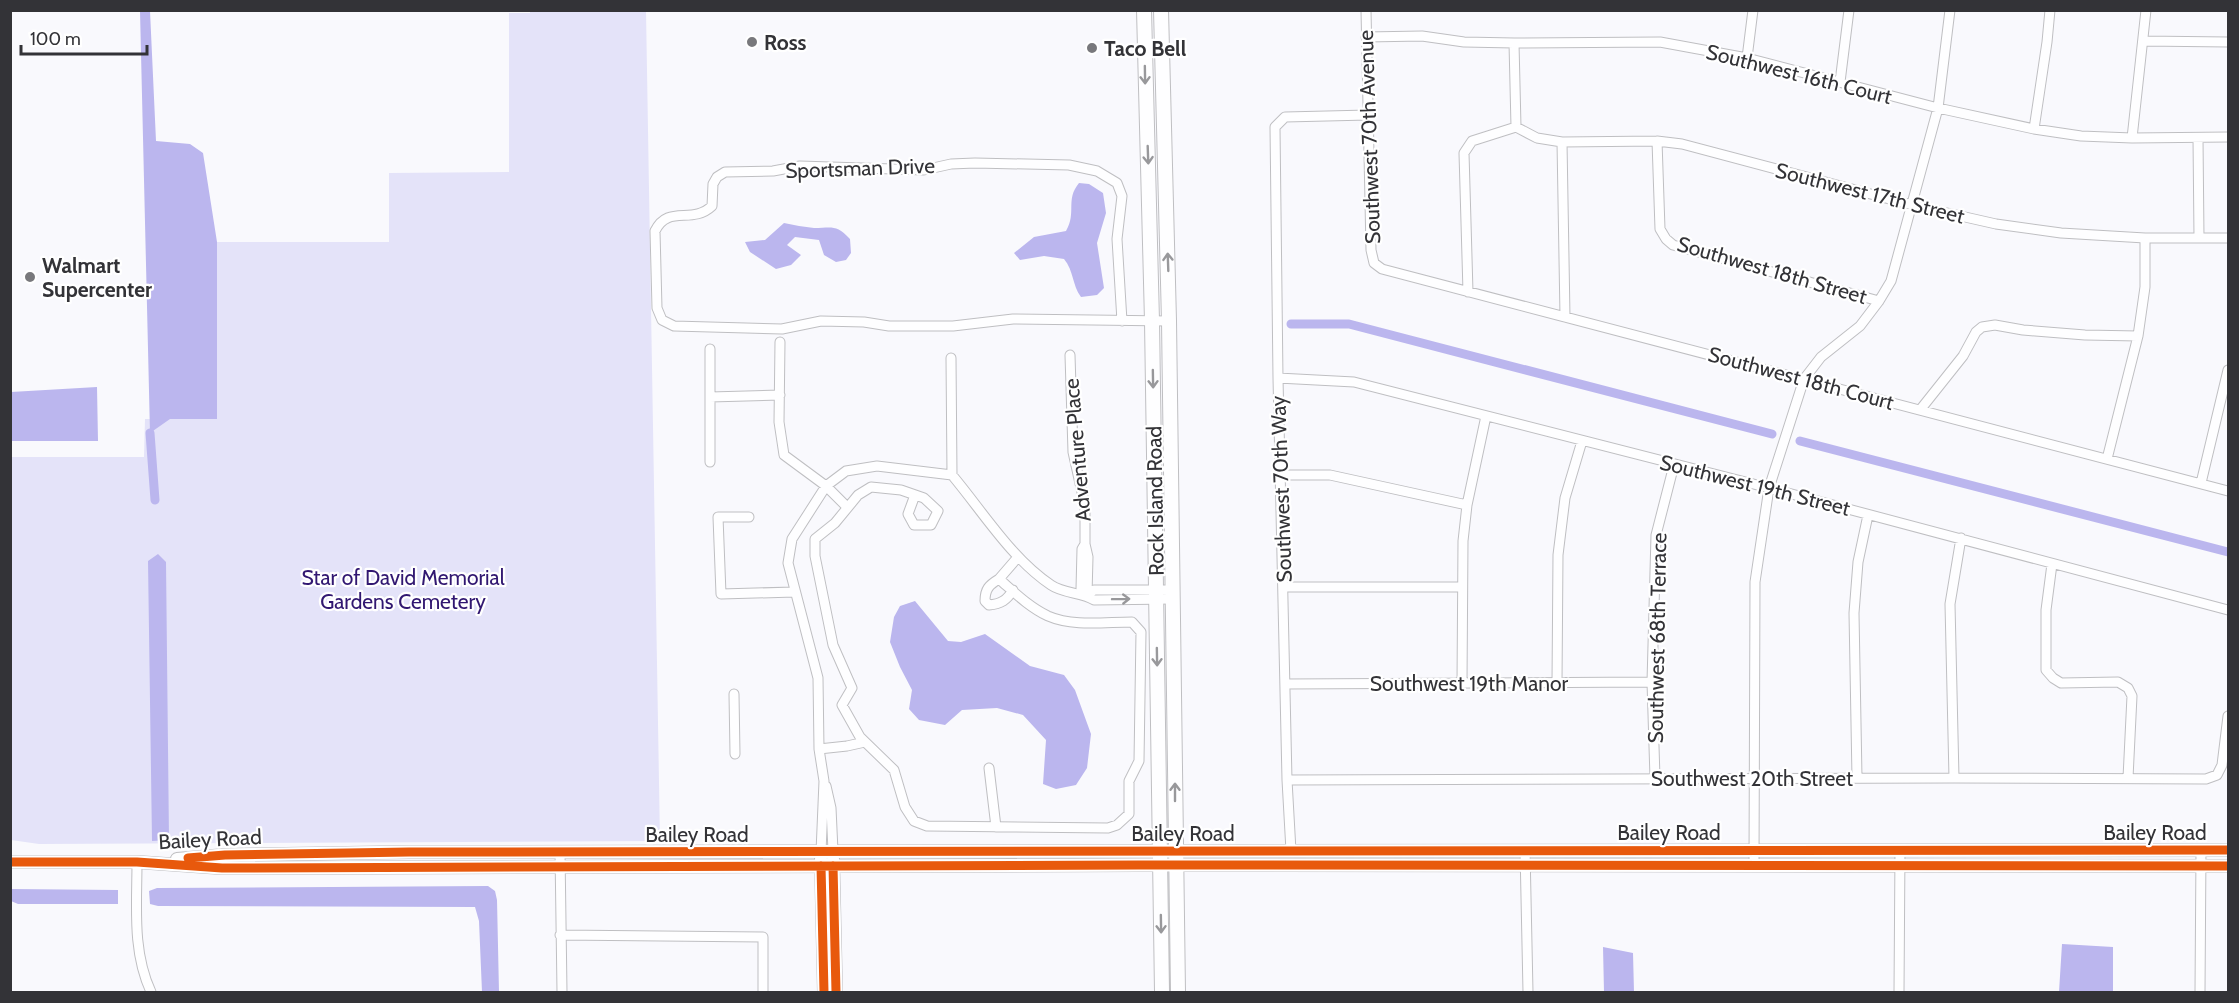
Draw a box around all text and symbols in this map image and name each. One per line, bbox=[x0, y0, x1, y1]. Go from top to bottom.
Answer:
scale bar bbox=[21, 18, 147, 56]
text: 100 m bbox=[30, 28, 81, 50]
street label: Southwest 70th Avenue bbox=[1353, 29, 1385, 245]
place label: Ross bbox=[764, 30, 807, 55]
marker: Ross bbox=[745, 35, 759, 49]
place label: Taco Bell bbox=[1104, 36, 1187, 61]
street label: Southwest 16th Court bbox=[1704, 39, 1894, 109]
marker: Taco Bell bbox=[1085, 41, 1099, 55]
one-way arrow bbox=[1140, 64, 1151, 84]
one-way arrow bbox=[1142, 145, 1153, 165]
street label: Sportsman Drive bbox=[785, 153, 936, 183]
street label: Southwest 17th Street bbox=[1773, 157, 1967, 229]
street label: Southwest 18th Street bbox=[1674, 231, 1870, 309]
place label: Walmart Supercenter bbox=[42, 253, 152, 302]
one-way arrow bbox=[1162, 253, 1173, 273]
marker: Walmart Supercenter bbox=[23, 270, 37, 284]
street label: Southwest 18th Court bbox=[1705, 341, 1897, 415]
one-way arrow bbox=[1147, 369, 1159, 389]
street label: Adventure Place bbox=[1058, 377, 1096, 523]
street label: Southwest 70th Way bbox=[1265, 395, 1297, 583]
street label: Rock Island Road bbox=[1141, 426, 1169, 576]
street label: Southwest 19th Street bbox=[1657, 449, 1853, 521]
street label: Southwest 68th Terrace bbox=[1643, 532, 1671, 744]
park label: Star of David Memorial Gardens Cemetery bbox=[301, 565, 505, 614]
one-way arrow bbox=[1110, 594, 1130, 605]
one-way arrow bbox=[1151, 647, 1163, 667]
street label: Southwest 19th Manor bbox=[1370, 671, 1569, 696]
street label: Southwest 20th Street bbox=[1651, 766, 1853, 791]
one-way arrow bbox=[1169, 783, 1181, 803]
street label: Bailey Road bbox=[1617, 820, 1721, 845]
street label: Bailey Road bbox=[2103, 820, 2207, 845]
street label: Bailey Road bbox=[1131, 821, 1235, 846]
street label: Bailey Road bbox=[645, 822, 749, 847]
street label: Bailey Road bbox=[158, 824, 262, 854]
one-way arrow bbox=[1155, 914, 1167, 934]

